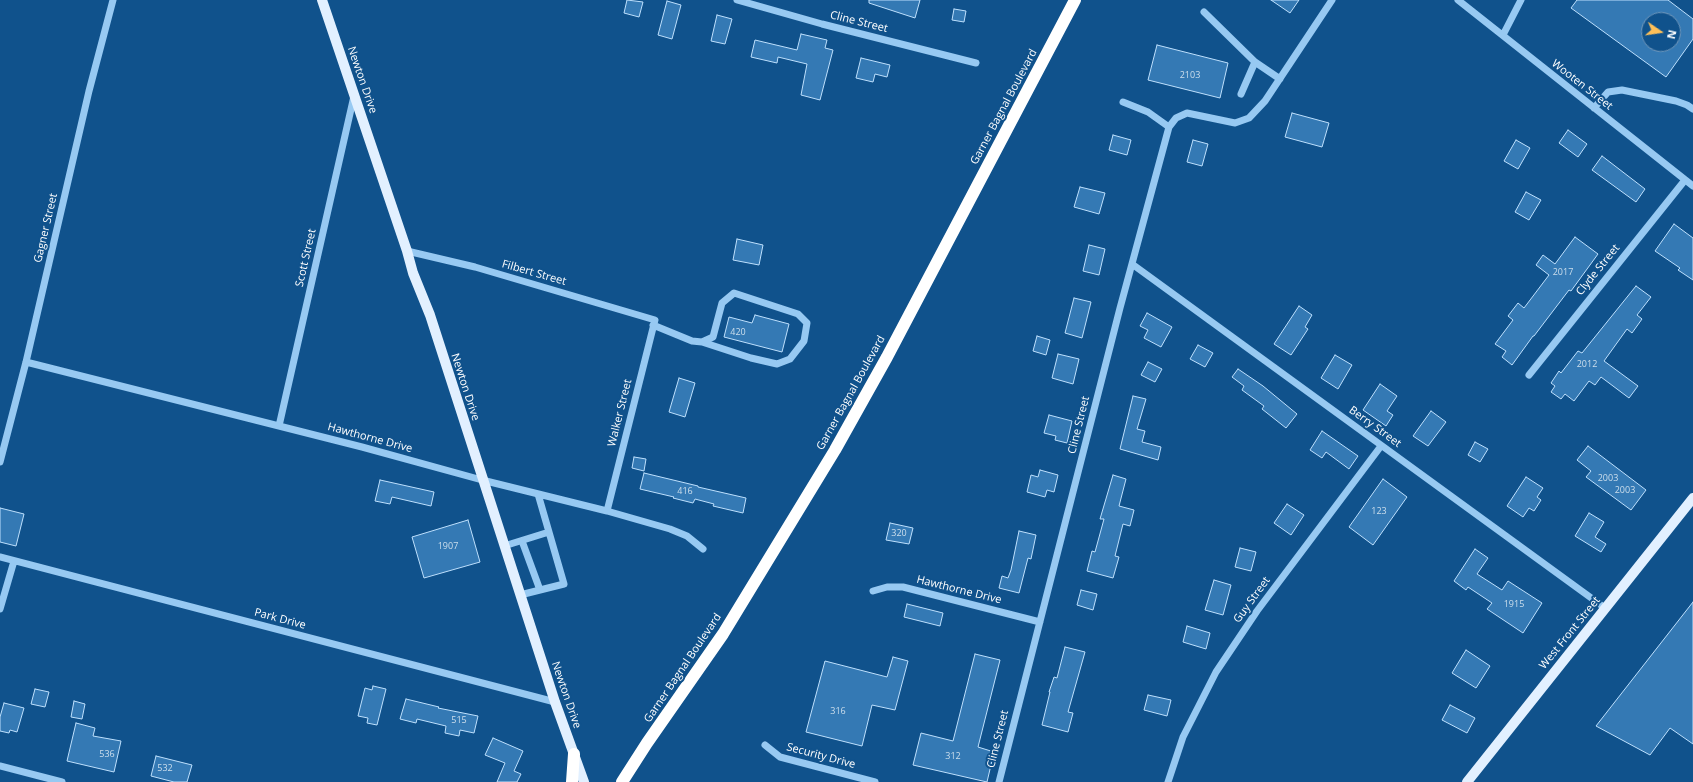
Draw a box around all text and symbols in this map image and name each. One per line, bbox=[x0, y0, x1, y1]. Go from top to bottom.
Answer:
street label: Cline Street bbox=[829, 8, 889, 36]
north arrow bbox=[1641, 12, 1681, 52]
text: N bbox=[1664, 29, 1681, 41]
street label: Newton Drive bbox=[344, 45, 380, 115]
street label: Garner Bagnal Boulevard bbox=[968, 47, 1040, 167]
street label: Wooten Street bbox=[1549, 57, 1615, 113]
house number: 2103 bbox=[1180, 70, 1200, 80]
street label: Gagner Street bbox=[32, 192, 60, 264]
street label: Scott Street bbox=[293, 228, 319, 288]
street label: Clyde Street bbox=[1573, 242, 1623, 298]
street label: Filbert Street bbox=[500, 258, 568, 288]
house number: 2017 bbox=[1553, 267, 1573, 277]
house number: 420 bbox=[730, 327, 746, 337]
street label: Garner Bagnal Boulevard bbox=[814, 333, 888, 453]
street label: Newton Drive bbox=[448, 352, 482, 422]
house number: 2012 bbox=[1577, 359, 1597, 369]
street label: Walker Street bbox=[605, 378, 635, 448]
street label: Cline Street bbox=[1065, 395, 1093, 455]
street label: Berry Street bbox=[1346, 404, 1404, 450]
street label: Hawthorne Drive bbox=[326, 420, 414, 456]
house number: 2003 bbox=[1598, 473, 1618, 483]
house number: 2003 bbox=[1615, 485, 1635, 495]
house number: 416 bbox=[677, 486, 693, 496]
house number: 123 bbox=[1371, 506, 1387, 516]
house number: 320 bbox=[891, 528, 907, 538]
house number: 1907 bbox=[438, 541, 458, 551]
street label: Hawthorne Drive bbox=[915, 573, 1003, 607]
street label: Guy Street bbox=[1231, 574, 1273, 626]
street label: West Front Street bbox=[1537, 594, 1603, 672]
house number: 1915 bbox=[1504, 599, 1524, 609]
street label: Park Drive bbox=[253, 606, 307, 632]
street label: Garner Bagnal Boulevard bbox=[642, 611, 724, 725]
street label: Newton Drive bbox=[548, 660, 584, 730]
house number: 316 bbox=[830, 706, 846, 716]
street label: Cline Street bbox=[984, 709, 1012, 769]
house number: 515 bbox=[451, 715, 467, 725]
street label: Security Drive bbox=[785, 740, 857, 772]
house number: 536 bbox=[99, 749, 115, 759]
house number: 312 bbox=[945, 751, 961, 761]
house number: 532 bbox=[157, 763, 173, 773]

